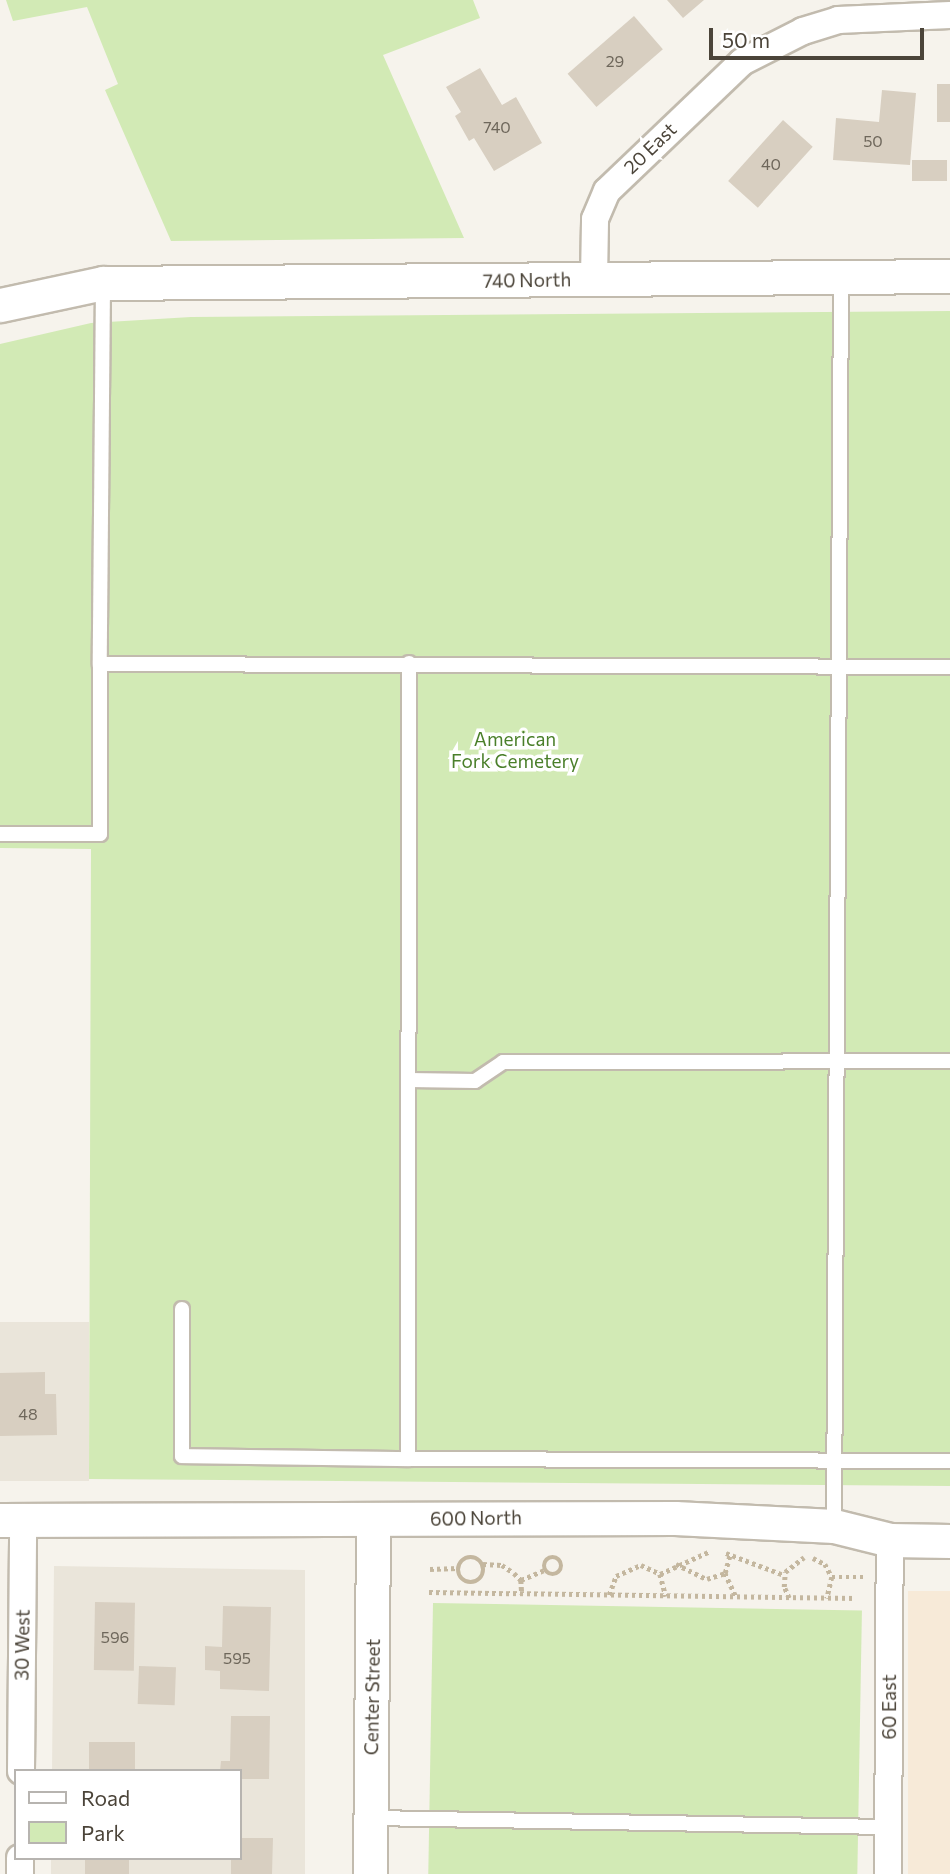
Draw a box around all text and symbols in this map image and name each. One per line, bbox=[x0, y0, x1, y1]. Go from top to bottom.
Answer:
scale bar bbox=[712, 14, 927, 58]
text: 50 m bbox=[722, 27, 770, 52]
house number: 29 bbox=[606, 51, 624, 71]
house number: 740 bbox=[483, 117, 511, 137]
street label: 20 East bbox=[619, 118, 681, 178]
house number: 50 bbox=[863, 131, 883, 151]
house number: 40 bbox=[761, 154, 781, 174]
street label: 740 North bbox=[483, 268, 571, 292]
park label: American Fork Cemetery bbox=[451, 728, 579, 772]
house number: 48 bbox=[18, 1404, 38, 1424]
street label: 600 North bbox=[430, 1506, 522, 1530]
street label: 30 West bbox=[10, 1609, 34, 1681]
house number: 596 bbox=[101, 1627, 129, 1647]
street label: Center Street bbox=[360, 1639, 384, 1755]
house number: 595 bbox=[223, 1648, 251, 1668]
street label: 60 East bbox=[878, 1674, 900, 1740]
legend bbox=[14, 1769, 242, 1860]
text: Road bbox=[81, 1785, 130, 1810]
text: Park bbox=[81, 1820, 125, 1845]

